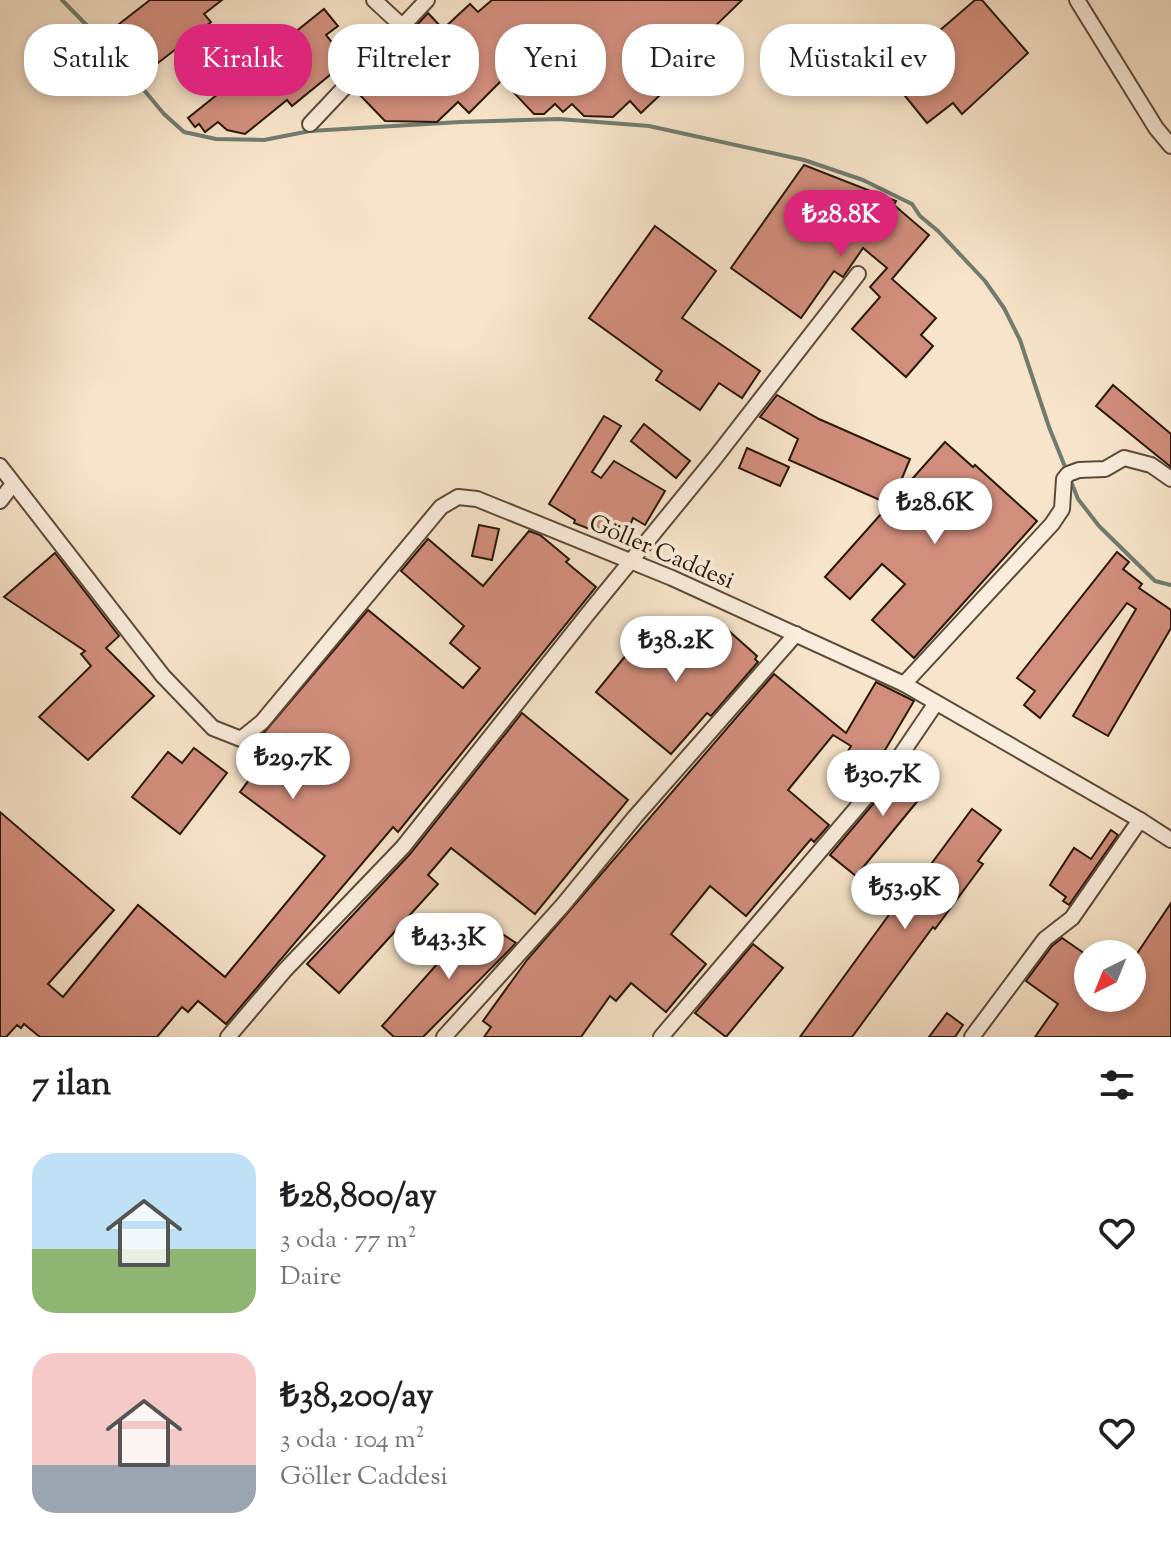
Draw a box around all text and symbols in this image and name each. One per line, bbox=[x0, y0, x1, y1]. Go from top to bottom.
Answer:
chip: Satılık bbox=[24, 24, 158, 96]
chip: Kiralık bbox=[174, 24, 312, 96]
chip: Filtreler bbox=[328, 24, 479, 96]
chip: Yeni bbox=[495, 24, 606, 96]
chip: Daire bbox=[622, 24, 744, 96]
chip: Müstakil ev bbox=[760, 24, 955, 96]
pin: ₺28.8K bbox=[776, 190, 906, 258]
text: ₺28.8K bbox=[802, 197, 880, 234]
pin: ₺28.6K bbox=[870, 478, 1000, 546]
text: ₺28.6K bbox=[896, 485, 974, 522]
street label: Göller Caddesi bbox=[583, 507, 739, 599]
pin: ₺38.2K bbox=[611, 616, 741, 684]
text: ₺38.2K bbox=[638, 623, 714, 660]
pin: ₺29.7K bbox=[228, 733, 358, 801]
text: ₺29.7K bbox=[254, 740, 332, 777]
pin: ₺30.7K bbox=[818, 750, 948, 818]
text: ₺30.7K bbox=[845, 757, 921, 794]
pin: ₺53.9K bbox=[840, 863, 970, 931]
text: ₺53.9K bbox=[869, 870, 941, 907]
pin: ₺43.3K bbox=[384, 913, 514, 981]
text: ₺43.3K bbox=[412, 920, 486, 957]
north arrow bbox=[1074, 940, 1146, 1012]
map controls bbox=[1074, 940, 1146, 1012]
text: 7 ilan bbox=[32, 1061, 111, 1110]
icon: filters bbox=[1095, 1063, 1139, 1107]
text: ₺28,800/ay bbox=[280, 1173, 437, 1222]
icon: home bbox=[96, 1185, 192, 1281]
icon: heart bbox=[1095, 1211, 1139, 1255]
text: 3 oda · 77 m² bbox=[280, 1222, 416, 1259]
text: Daire bbox=[280, 1259, 342, 1296]
text: ₺38,200/ay bbox=[280, 1373, 433, 1422]
icon: home bbox=[96, 1385, 192, 1481]
icon: heart bbox=[1095, 1411, 1139, 1455]
text: 3 oda · 104 m² bbox=[280, 1422, 425, 1459]
text: Göller Caddesi bbox=[280, 1459, 448, 1496]

